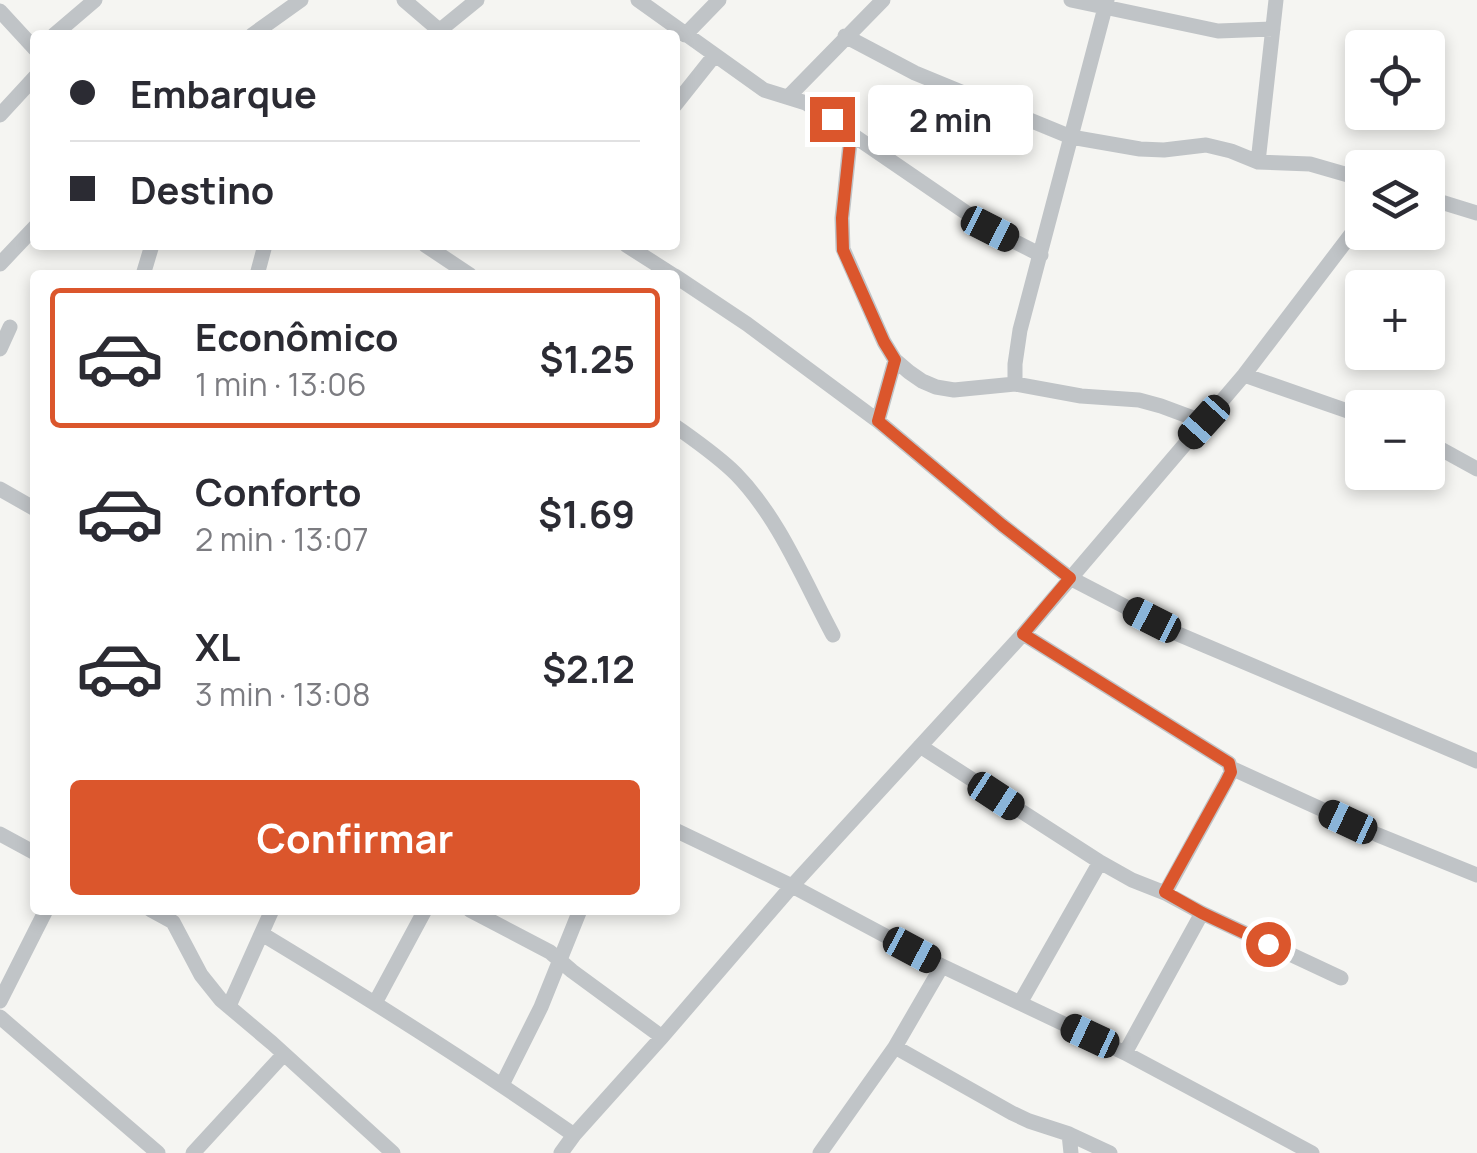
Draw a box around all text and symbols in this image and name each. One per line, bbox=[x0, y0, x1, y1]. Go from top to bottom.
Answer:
map controls bbox=[1345, 30, 1445, 490]
button: locate bbox=[1345, 30, 1445, 130]
text: Embarque bbox=[130, 67, 317, 119]
callout: 2 min bbox=[867, 84, 1032, 154]
route end bbox=[810, 97, 855, 142]
text: 2 min bbox=[909, 98, 992, 142]
button: layers bbox=[1345, 150, 1445, 250]
text: Destino bbox=[130, 163, 274, 215]
car bbox=[956, 202, 1024, 256]
button: + bbox=[1345, 270, 1445, 370]
text: Econômico bbox=[195, 310, 399, 362]
icon: car bbox=[75, 313, 165, 403]
text: $1.25 bbox=[540, 332, 635, 384]
text: 1 min · 13:06 bbox=[195, 362, 367, 406]
car bbox=[1173, 390, 1235, 454]
button: − bbox=[1345, 390, 1445, 490]
text: Conforto bbox=[195, 465, 361, 517]
icon: car bbox=[75, 468, 165, 558]
text: $1.69 bbox=[538, 487, 635, 539]
text: 2 min · 13:07 bbox=[195, 517, 369, 561]
car bbox=[1118, 593, 1186, 647]
text: XL bbox=[195, 620, 240, 672]
icon: car bbox=[75, 623, 165, 713]
text: $2.12 bbox=[542, 642, 635, 694]
text: 3 min · 13:08 bbox=[195, 672, 371, 716]
car bbox=[963, 767, 1029, 825]
button: Confirmar bbox=[70, 780, 640, 895]
car bbox=[1314, 796, 1382, 848]
route start bbox=[1246, 922, 1291, 967]
car bbox=[878, 923, 946, 977]
car bbox=[1056, 1010, 1124, 1062]

